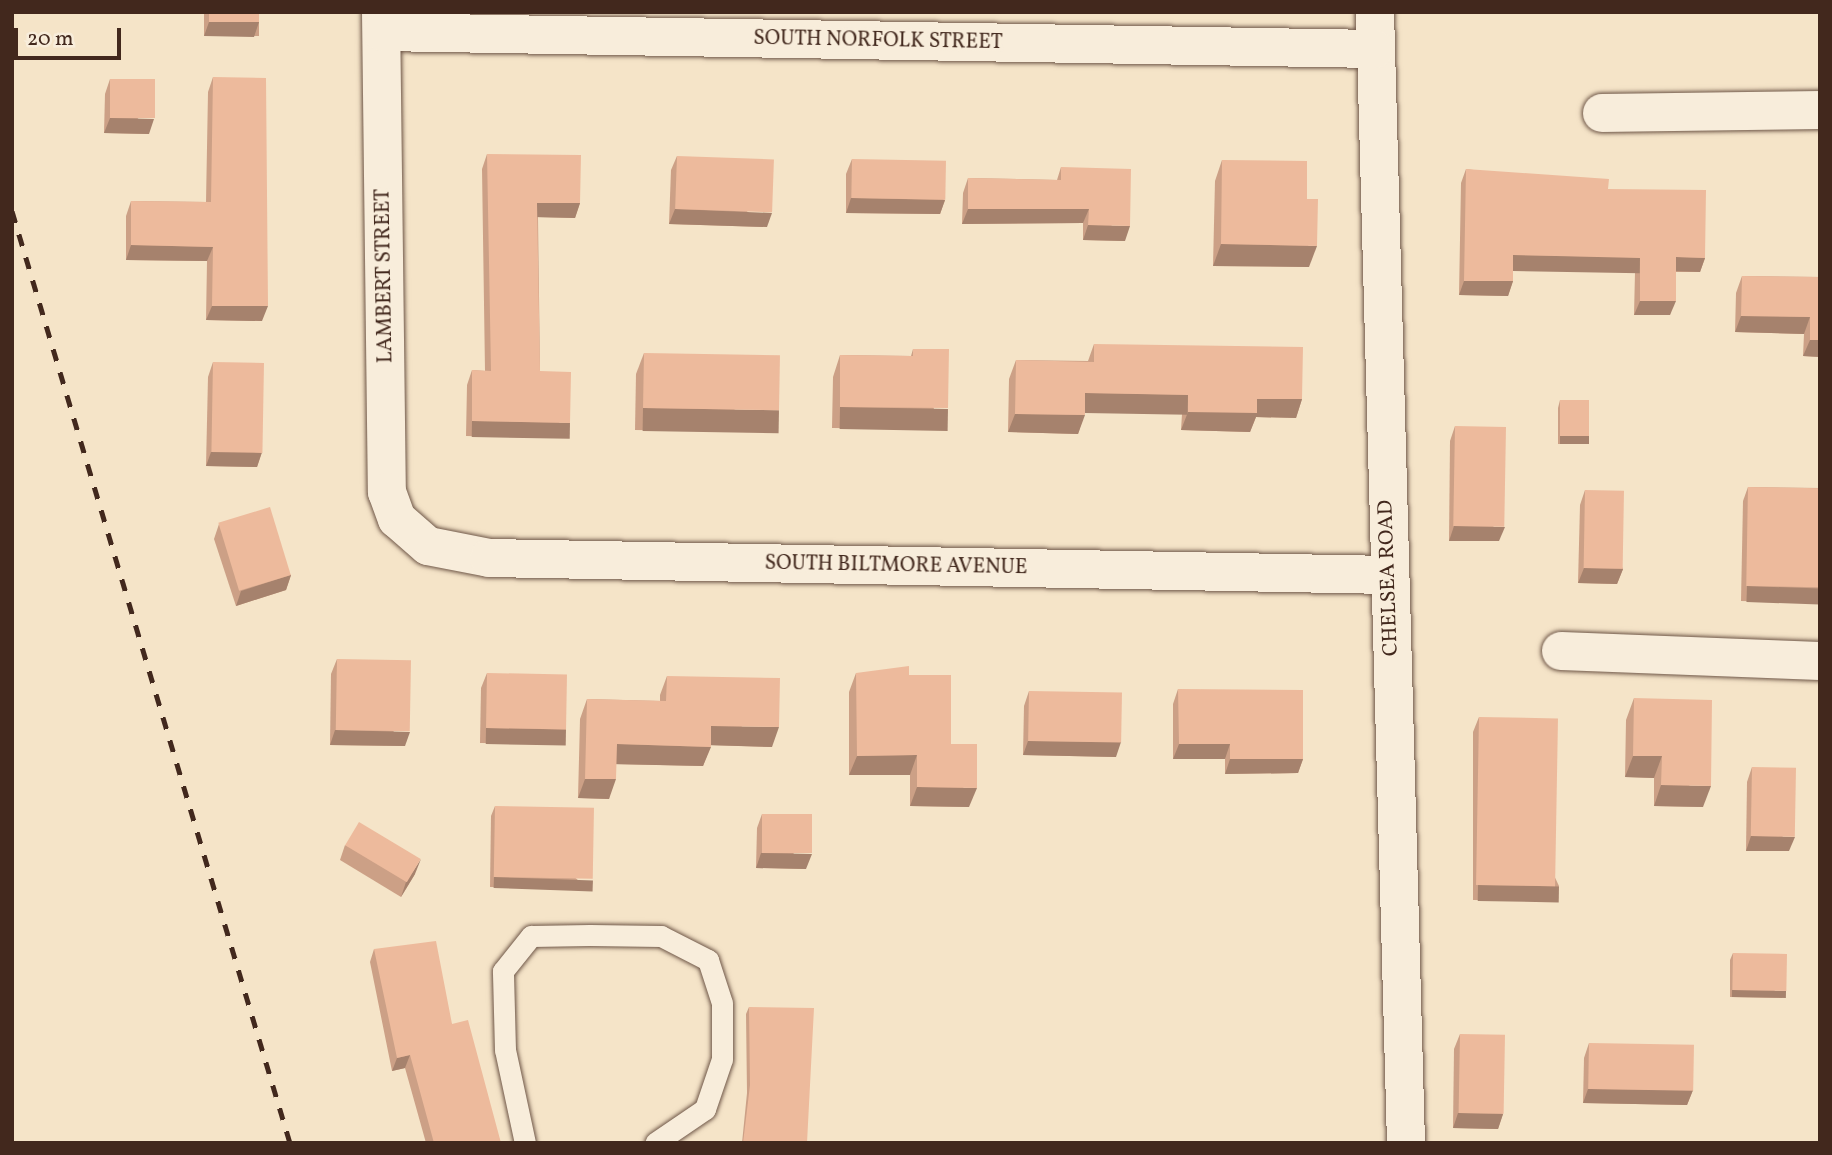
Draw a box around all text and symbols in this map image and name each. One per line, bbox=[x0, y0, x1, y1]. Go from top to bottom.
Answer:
scale bar bbox=[18, 14, 124, 58]
text: 20 m bbox=[27, 25, 73, 54]
street label: SOUTH NORFOLK STREET bbox=[753, 26, 1003, 56]
street label: LAMBERT STREET bbox=[371, 188, 399, 364]
street label: CHELSEA ROAD bbox=[1374, 499, 1404, 657]
street label: SOUTH BILTMORE AVENUE bbox=[764, 551, 1028, 581]

